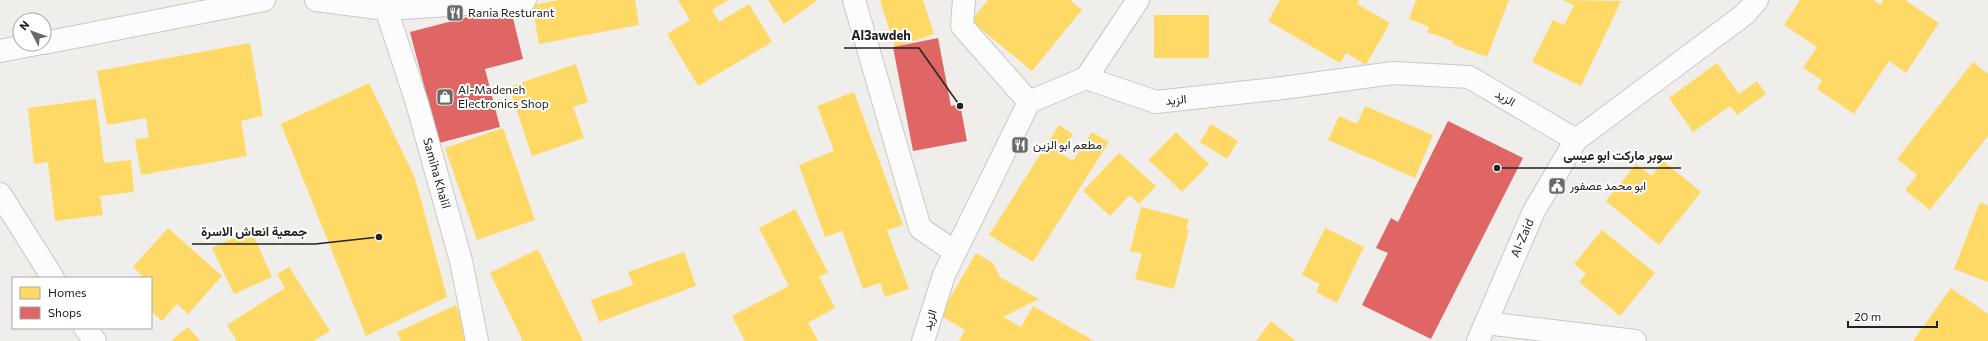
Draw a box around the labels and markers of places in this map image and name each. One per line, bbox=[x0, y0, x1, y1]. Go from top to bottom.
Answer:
restaurant icon: Rania Resturant bbox=[445, 3, 465, 23]
place label: Rania Resturant bbox=[468, 5, 555, 19]
callout: Al3awdeh bbox=[844, 23, 919, 48]
place label: Al-Madeneh Electronics Shop bbox=[458, 82, 549, 110]
shop icon: Al-Madeneh Electronics Shop bbox=[435, 87, 455, 107]
restaurant icon: مطعم ابو الزين bbox=[1010, 135, 1030, 155]
place label: مطعم ابو الزين bbox=[1033, 137, 1102, 153]
callout: سوبر ماركت ابو عيسی bbox=[1556, 143, 1681, 168]
public building icon: ابو محمد عصفور bbox=[1547, 176, 1567, 196]
place label: ابو محمد عصفور bbox=[1569, 178, 1646, 194]
callout: جمعية انعاش الاسرة bbox=[192, 219, 315, 244]

